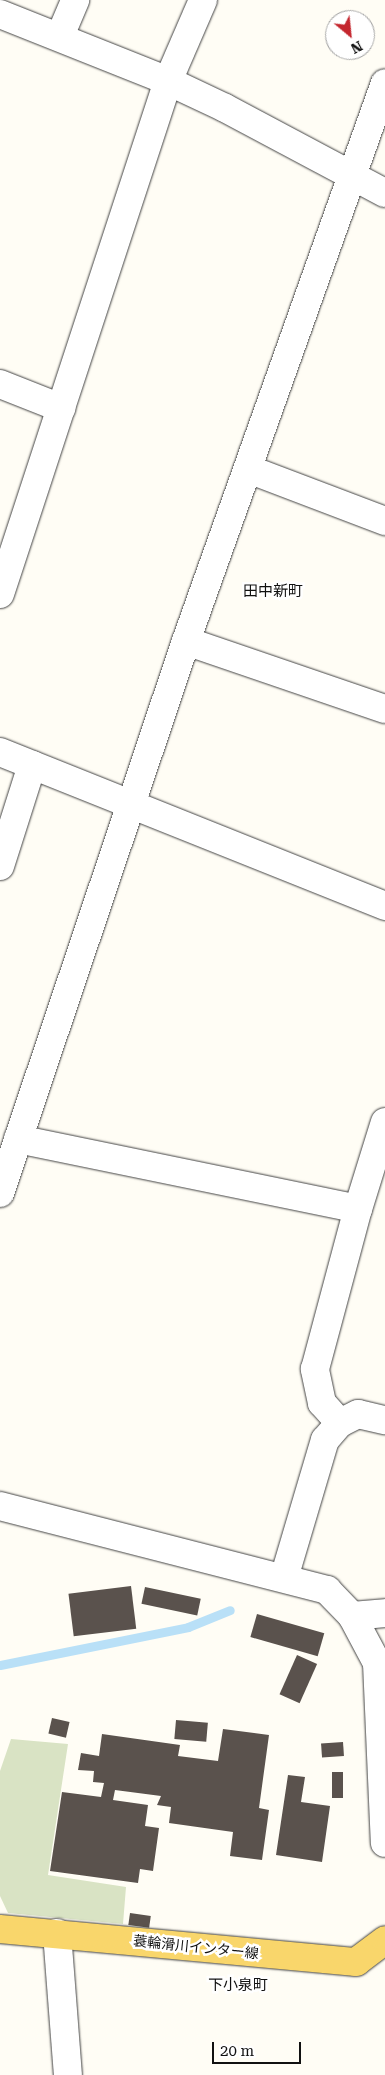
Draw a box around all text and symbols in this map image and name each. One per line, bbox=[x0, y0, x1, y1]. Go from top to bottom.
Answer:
north arrow bbox=[325, 10, 375, 60]
text: N bbox=[348, 38, 365, 57]
district label: 田中新町 bbox=[243, 583, 303, 601]
street label: 蓑輪滑川インター線 bbox=[132, 1932, 260, 1962]
district label: 下小泉町 bbox=[208, 1977, 268, 1995]
scale bar bbox=[215, 2032, 304, 2064]
text: 20 m bbox=[220, 2042, 254, 2060]

